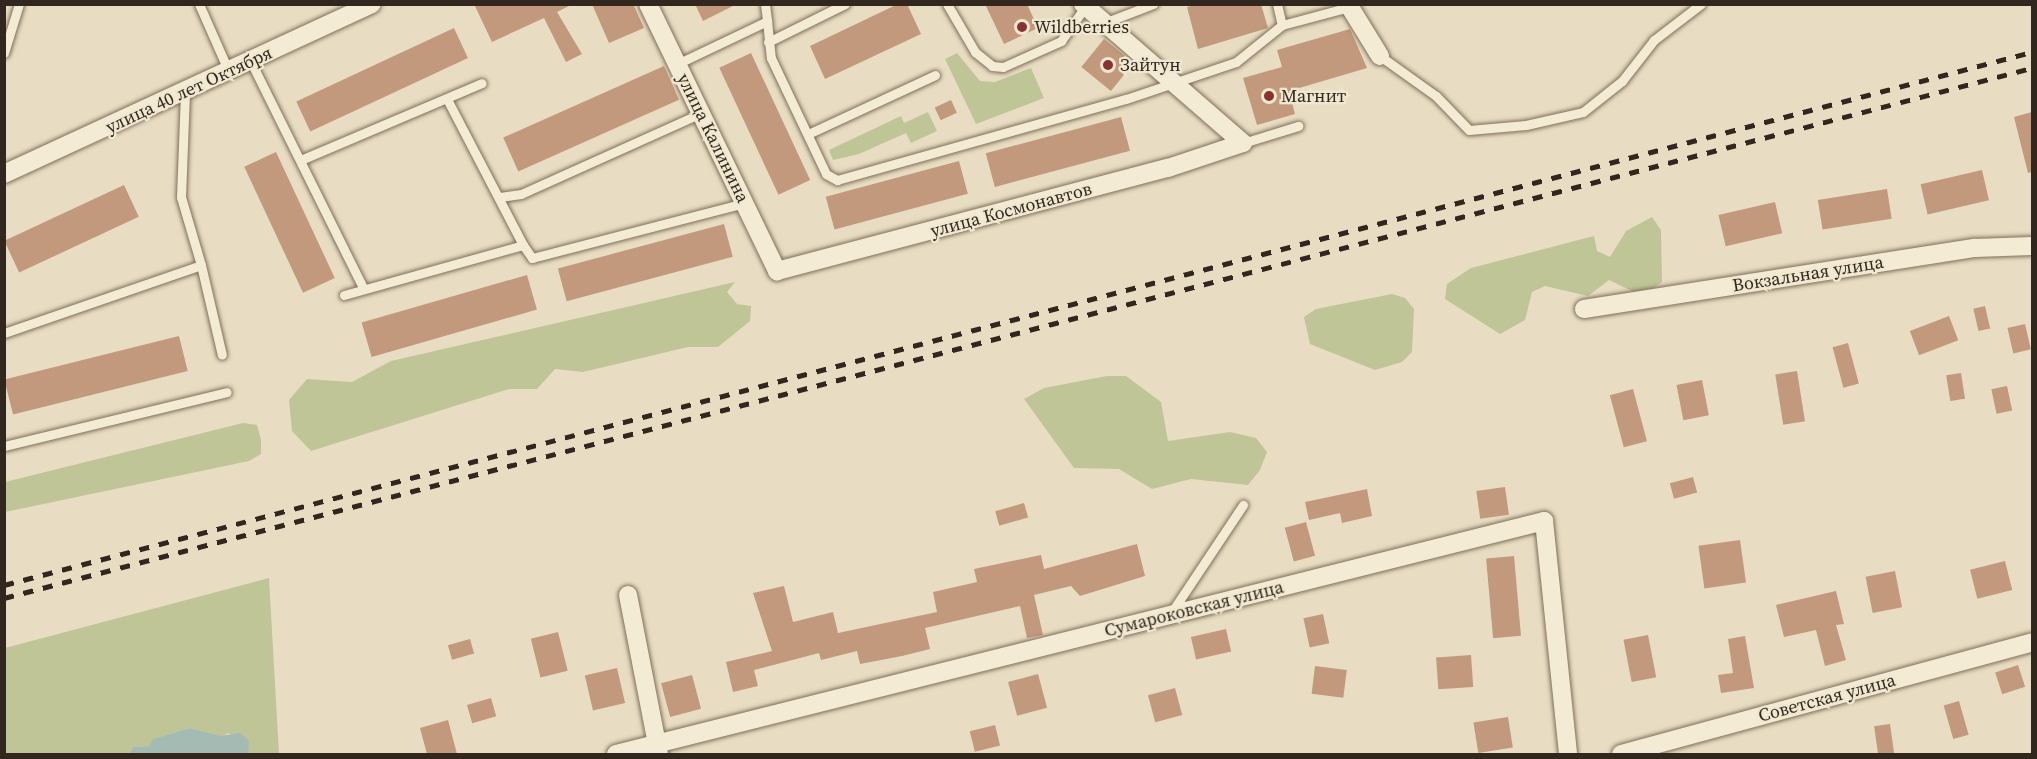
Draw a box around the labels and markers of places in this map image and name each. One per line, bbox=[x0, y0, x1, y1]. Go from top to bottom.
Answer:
place label: Wildberries bbox=[1034, 16, 1129, 38]
marker: Wildberries bbox=[1015, 20, 1029, 34]
place label: Зайтун bbox=[1120, 54, 1181, 76]
marker: Зайтун bbox=[1101, 58, 1115, 72]
place label: Магнит bbox=[1281, 85, 1346, 107]
marker: Магнит bbox=[1262, 89, 1276, 103]

